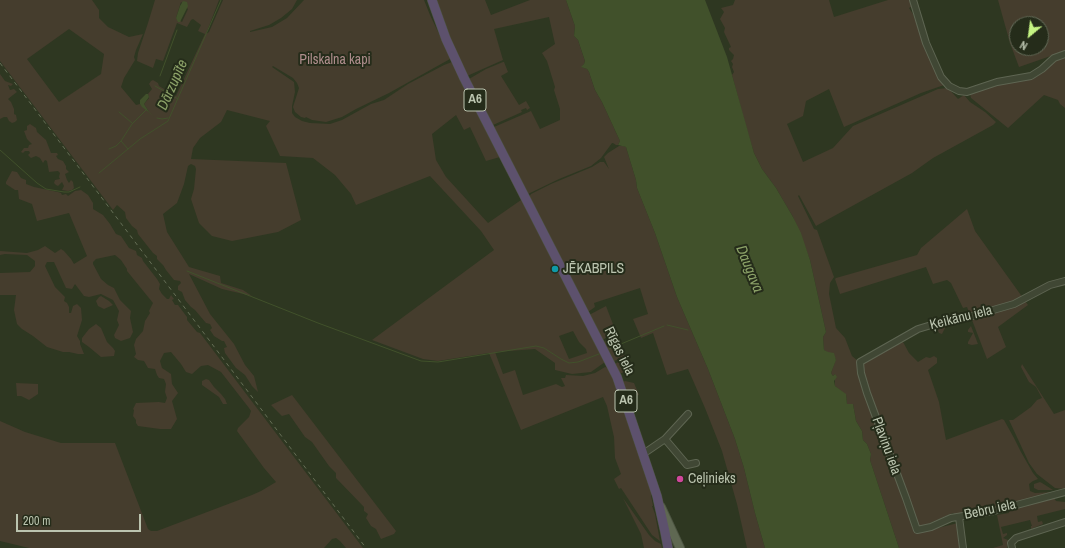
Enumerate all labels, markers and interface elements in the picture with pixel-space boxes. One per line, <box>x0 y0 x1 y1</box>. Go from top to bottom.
north arrow <box>1009 16 1049 56</box>
text: N <box>1017 38 1030 53</box>
park label: Pilskalna kapi <box>299 52 371 68</box>
water label: Dārzupīte <box>154 57 192 113</box>
road number: A6 <box>464 89 486 111</box>
water label: Daugava <box>731 243 767 295</box>
place label: JĒKABPILS <box>563 261 624 277</box>
marker: JĒKABPILS <box>550 264 560 274</box>
street label: Ķeikānu iela <box>928 302 994 334</box>
street label: Rīgas iela <box>600 324 638 378</box>
road number: A6 <box>615 390 637 412</box>
street label: Pļaviņu iela <box>868 415 904 477</box>
place label: Ceļinieks <box>688 471 736 487</box>
marker: Ceļinieks <box>675 474 685 484</box>
street label: Bebru iela <box>963 496 1017 524</box>
scale bar <box>18 506 143 532</box>
text: 200 m <box>23 513 50 529</box>

